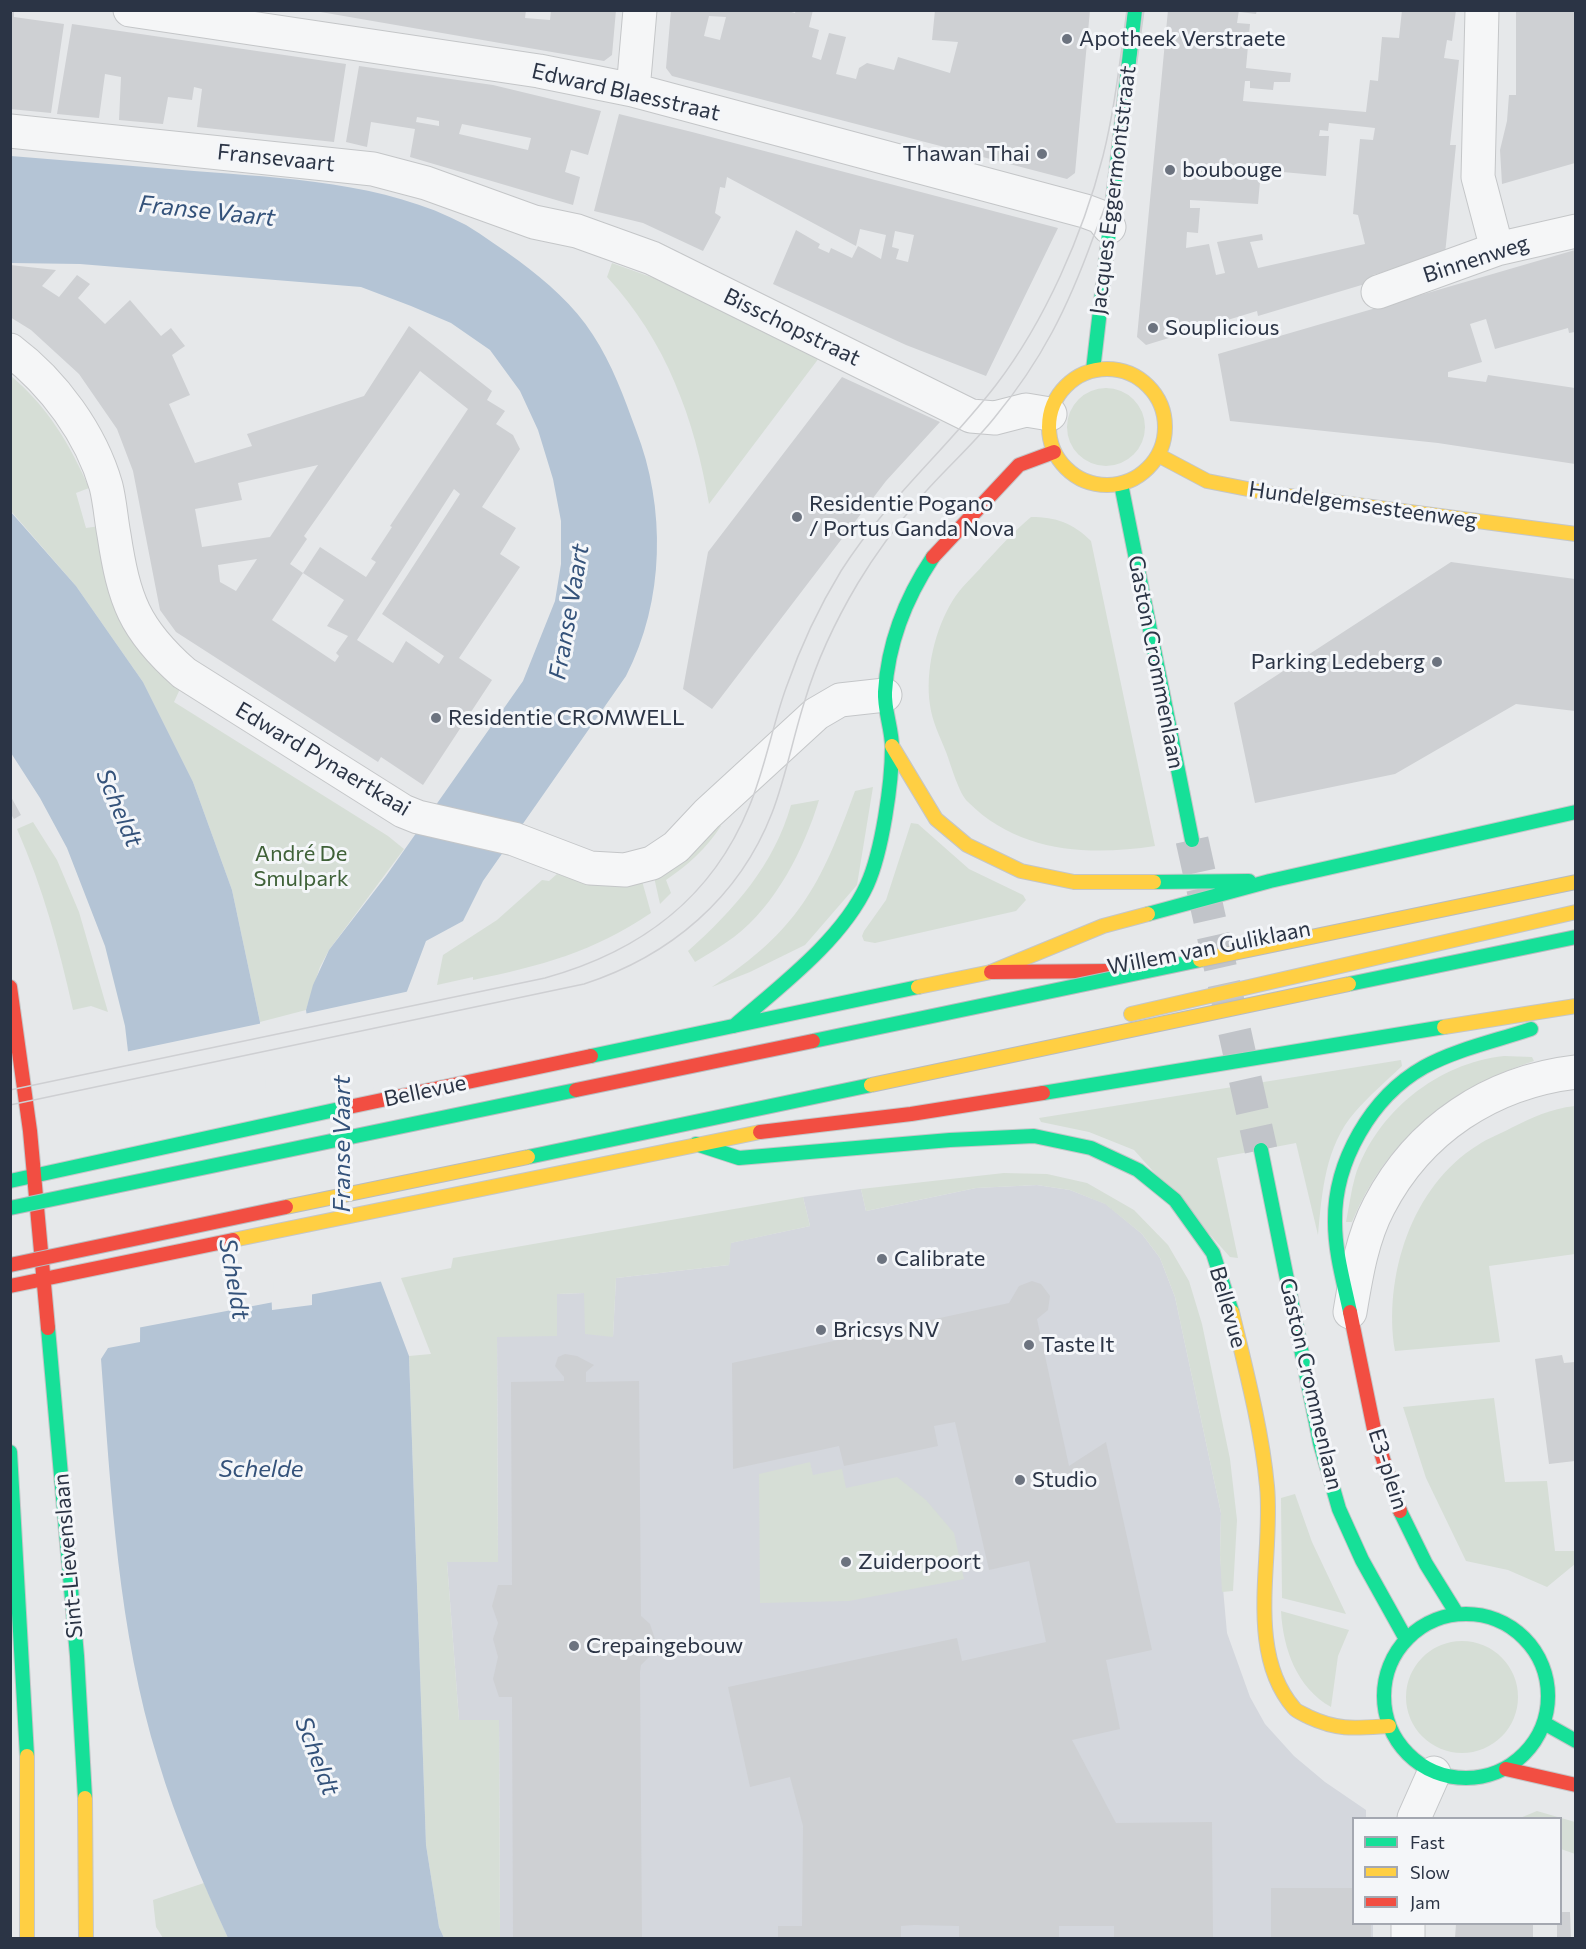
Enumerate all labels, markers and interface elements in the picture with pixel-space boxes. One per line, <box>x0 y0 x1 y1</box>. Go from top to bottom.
place label: Apotheek Verstraete <box>1079 26 1286 52</box>
marker: Apotheek Verstraete <box>1060 32 1074 46</box>
street label: Edward Blaesstraat <box>529 57 723 127</box>
street label: Jacques Eggermontstraat <box>1085 64 1141 316</box>
street label: Fransevaart <box>216 139 336 177</box>
place label: Thawan Thai <box>902 141 1030 167</box>
marker: Thawan Thai <box>1035 147 1049 161</box>
place label: boubouge <box>1182 157 1282 183</box>
marker: boubouge <box>1163 163 1177 177</box>
water label: Franse Vaart <box>137 190 277 232</box>
street label: Binnenweg <box>1420 229 1532 289</box>
street label: Bisschopstraat <box>719 283 865 371</box>
place label: Souplicious <box>1165 315 1280 341</box>
marker: Souplicious <box>1146 321 1160 335</box>
street label: Hundelgemsesteenweg <box>1247 476 1479 534</box>
place label: Residentie Pogano / Portus Ganda Nova <box>809 491 1014 542</box>
marker: Residentie Pogano / Portus Ganda Nova <box>790 510 804 524</box>
water label: Franse Vaart <box>543 542 595 682</box>
street label: Gaston Crommenlaan <box>1122 553 1190 771</box>
place label: Parking Ledeberg <box>1251 649 1425 675</box>
marker: Parking Ledeberg <box>1430 655 1444 669</box>
street label: Edward Pynaertkaai <box>231 696 415 822</box>
place label: Residentie CROMWELL <box>448 705 685 731</box>
marker: Residentie CROMWELL <box>429 711 443 725</box>
water label: Scheldt <box>90 765 148 851</box>
park label: André De Smulpark <box>253 841 349 892</box>
street label: Willem van Guliklaan <box>1105 915 1313 981</box>
street label: Bellevue <box>381 1069 469 1113</box>
water label: Franse Vaart <box>328 1076 356 1212</box>
water label: Scheldt <box>213 1236 255 1322</box>
place label: Calibrate <box>894 1246 985 1272</box>
marker: Calibrate <box>875 1252 889 1266</box>
street label: Bellevue <box>1204 1263 1252 1351</box>
street label: Gaston Crommenlaan <box>1274 1275 1348 1493</box>
place label: Bricsys NV <box>833 1317 939 1343</box>
marker: Bricsys NV <box>814 1323 828 1337</box>
place label: Taste It <box>1041 1332 1115 1358</box>
marker: Taste It <box>1022 1338 1036 1352</box>
street label: E3-plein <box>1363 1425 1413 1513</box>
water label: Schelde <box>219 1455 303 1483</box>
place label: Studio <box>1032 1467 1097 1493</box>
street label: Sint-Lievenslaan <box>48 1472 88 1640</box>
marker: Studio <box>1013 1473 1027 1487</box>
place label: Zuiderpoort <box>858 1549 981 1575</box>
marker: Zuiderpoort <box>839 1555 853 1569</box>
place label: Crepaingebouw <box>586 1633 743 1659</box>
marker: Crepaingebouw <box>567 1639 581 1653</box>
water label: Scheldt <box>289 1712 345 1800</box>
legend <box>1352 1817 1562 1925</box>
text: Fast <box>1410 1831 1445 1853</box>
text: Slow <box>1410 1861 1450 1883</box>
text: Jam <box>1410 1891 1440 1913</box>

